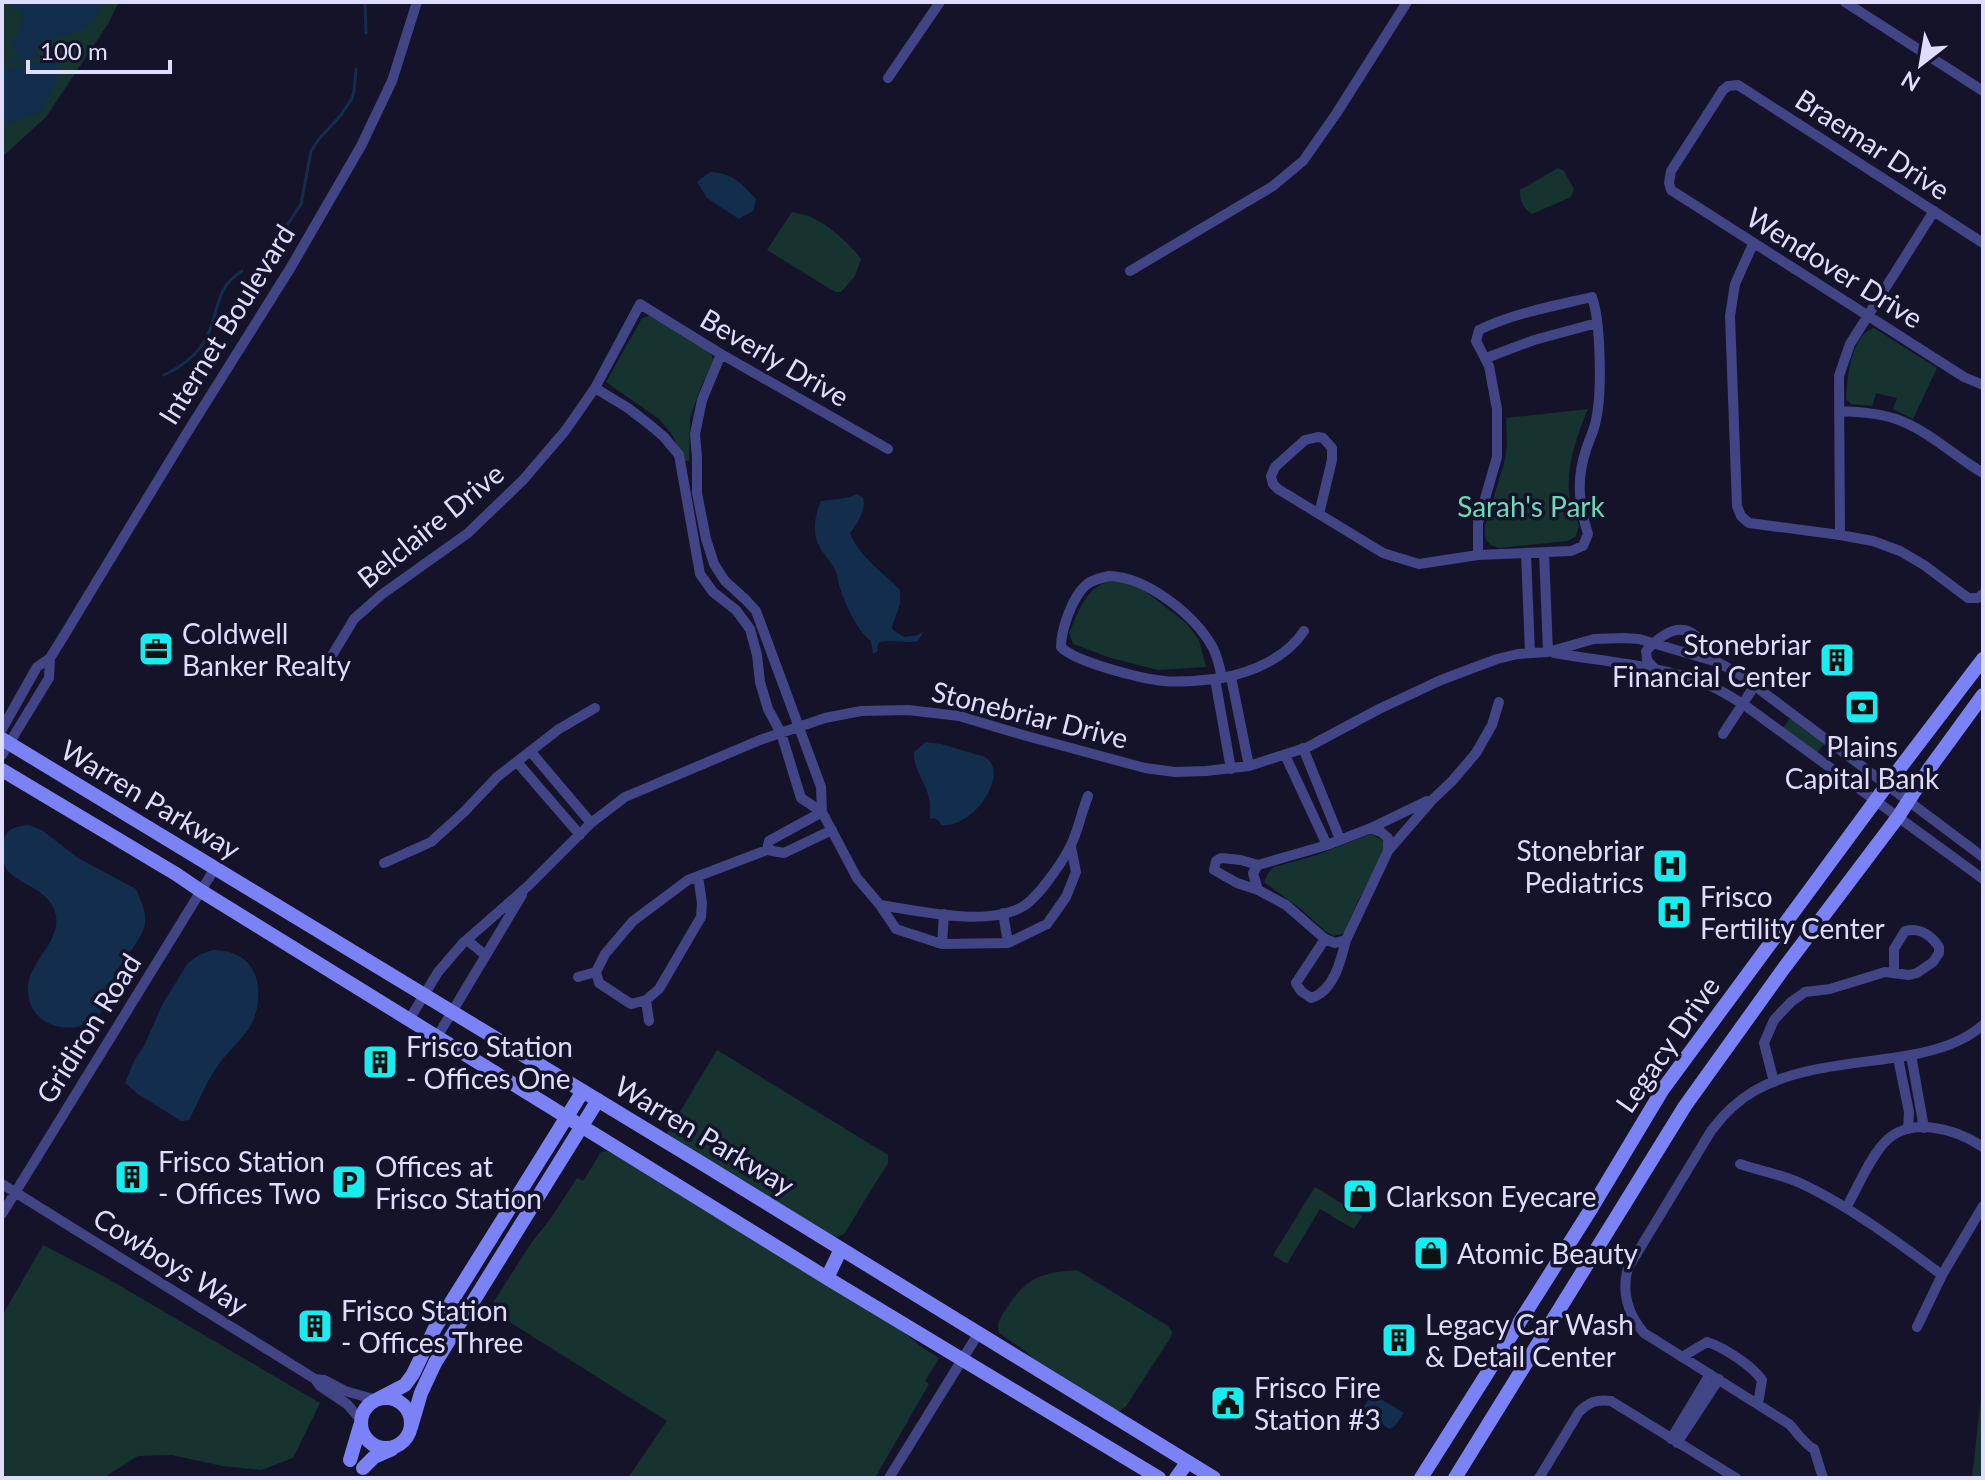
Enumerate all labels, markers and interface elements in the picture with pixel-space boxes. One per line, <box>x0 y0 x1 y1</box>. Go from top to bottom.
scale bar <box>28 24 170 74</box>
north arrow <box>1881 24 1961 104</box>
text: 100 m <box>40 36 108 65</box>
text: N <box>1896 66 1925 98</box>
street label: Braemar Drive <box>1790 82 1956 206</box>
street label: Wendover Drive <box>1741 199 1929 335</box>
street label: Internet Boulevard <box>151 218 301 430</box>
street label: Beverly Drive <box>695 301 855 413</box>
street label: Belclaire Drive <box>350 456 510 594</box>
park label: Sarah's Park <box>1457 489 1606 523</box>
place label: Coldwell Banker Realty <box>182 616 351 682</box>
place label: Stonebriar Financial Center <box>1612 627 1811 693</box>
office icon: Coldwell Banker Realty <box>137 630 175 668</box>
building icon: Stonebriar Financial Center <box>1818 641 1856 679</box>
street label: Stonebriar Drive <box>928 673 1132 755</box>
bank icon: Plains Capital Bank <box>1843 688 1881 726</box>
place label: Plains Capital Bank <box>1785 729 1940 795</box>
street label: Warren Parkway <box>55 732 247 866</box>
place label: Stonebriar Pediatrics <box>1516 833 1644 899</box>
hospital icon: Stonebriar Pediatrics <box>1651 847 1689 885</box>
place label: Frisco Fertility Center <box>1700 879 1885 945</box>
hospital icon: Frisco Fertility Center <box>1655 893 1693 931</box>
street label: Gridiron Road <box>29 947 147 1109</box>
street label: Legacy Drive <box>1608 970 1726 1118</box>
place label: Frisco Station - Offices One <box>406 1029 573 1095</box>
building icon: Frisco Station - Offices One <box>361 1043 399 1081</box>
street label: Warren Parkway <box>609 1068 801 1202</box>
place label: Frisco Station - Offices Two <box>158 1144 325 1210</box>
place label: Offices at Frisco Station <box>375 1149 542 1215</box>
building icon: Frisco Station - Offices Two <box>113 1158 151 1196</box>
parking icon: Offices at Frisco Station <box>330 1163 368 1201</box>
shop icon: Clarkson Eyecare <box>1341 1177 1379 1215</box>
place label: Clarkson Eyecare <box>1386 1179 1597 1213</box>
street label: Cowboys Way <box>87 1200 255 1322</box>
shop icon: Atomic Beauty <box>1412 1234 1450 1272</box>
place label: Atomic Beauty <box>1457 1236 1638 1270</box>
place label: Frisco Station - Offices Three <box>341 1293 523 1359</box>
building icon: Frisco Station - Offices Three <box>296 1307 334 1345</box>
place label: Legacy Car Wash & Detail Center <box>1425 1307 1634 1373</box>
building icon: Legacy Car Wash & Detail Center <box>1380 1321 1418 1359</box>
place label: Frisco Fire Station #3 <box>1254 1370 1381 1436</box>
public building icon: Frisco Fire Station #3 <box>1209 1384 1247 1422</box>

